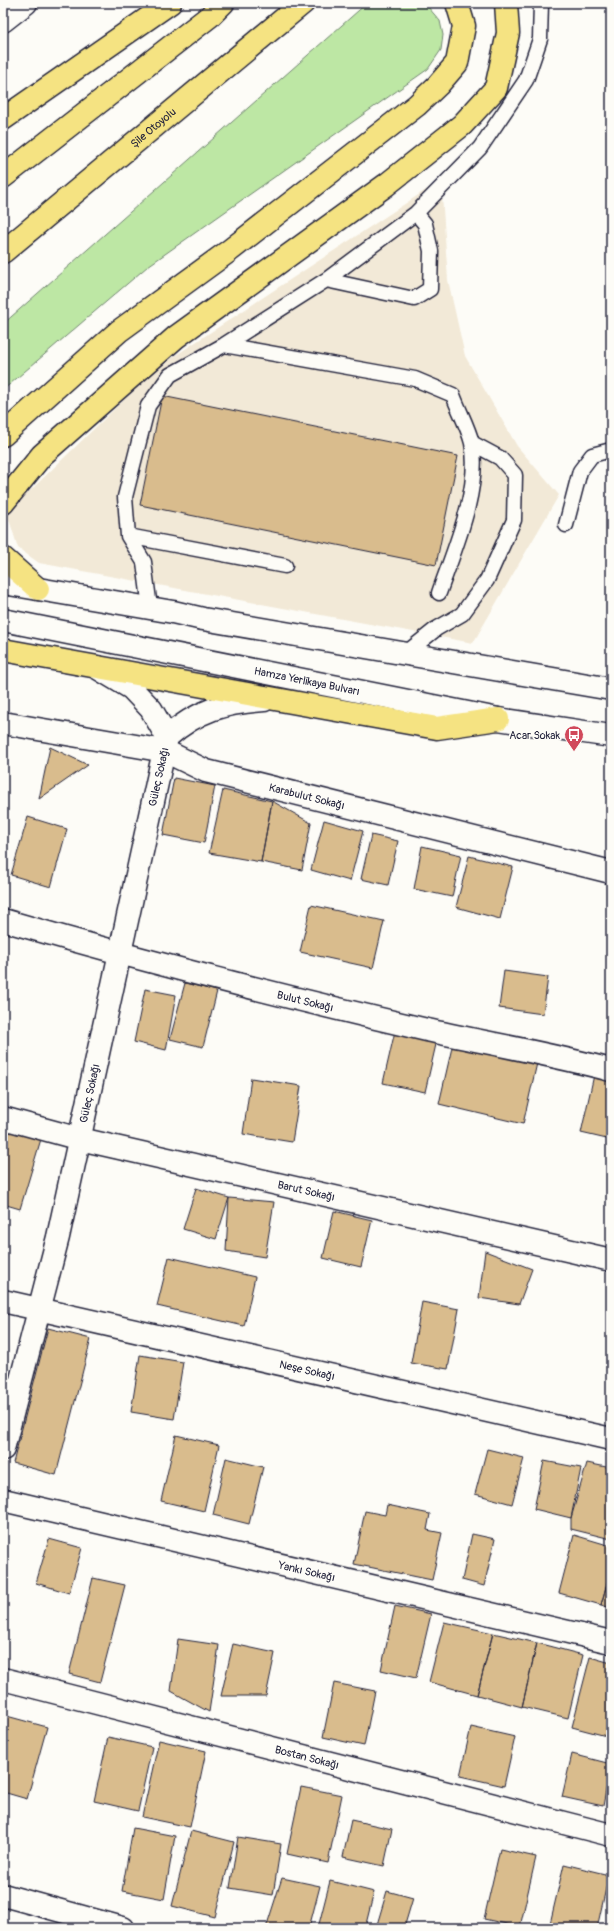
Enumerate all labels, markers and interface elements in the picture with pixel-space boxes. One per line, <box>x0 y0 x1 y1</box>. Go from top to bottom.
street label: Şile Otoyolu <box>128 105 179 150</box>
street label: Hamza Yerlikaya Bulvarı <box>253 664 361 698</box>
bus stop icon: Acar Sokak <box>563 724 585 752</box>
place label: Acar Sokak <box>509 729 560 742</box>
street label: Güleç Sokağı <box>146 746 172 808</box>
street label: Karabulut Sokağı <box>268 781 346 812</box>
street label: Bulut Sokağı <box>276 988 335 1015</box>
street label: Güleç Sokağı <box>77 1063 103 1124</box>
street label: Barut Sokağı <box>276 1178 336 1204</box>
street label: Neşe Sokağı <box>278 1358 336 1383</box>
street label: Yankı Sokağı <box>276 1558 336 1584</box>
street label: Bostan Sokağı <box>274 1743 341 1772</box>

